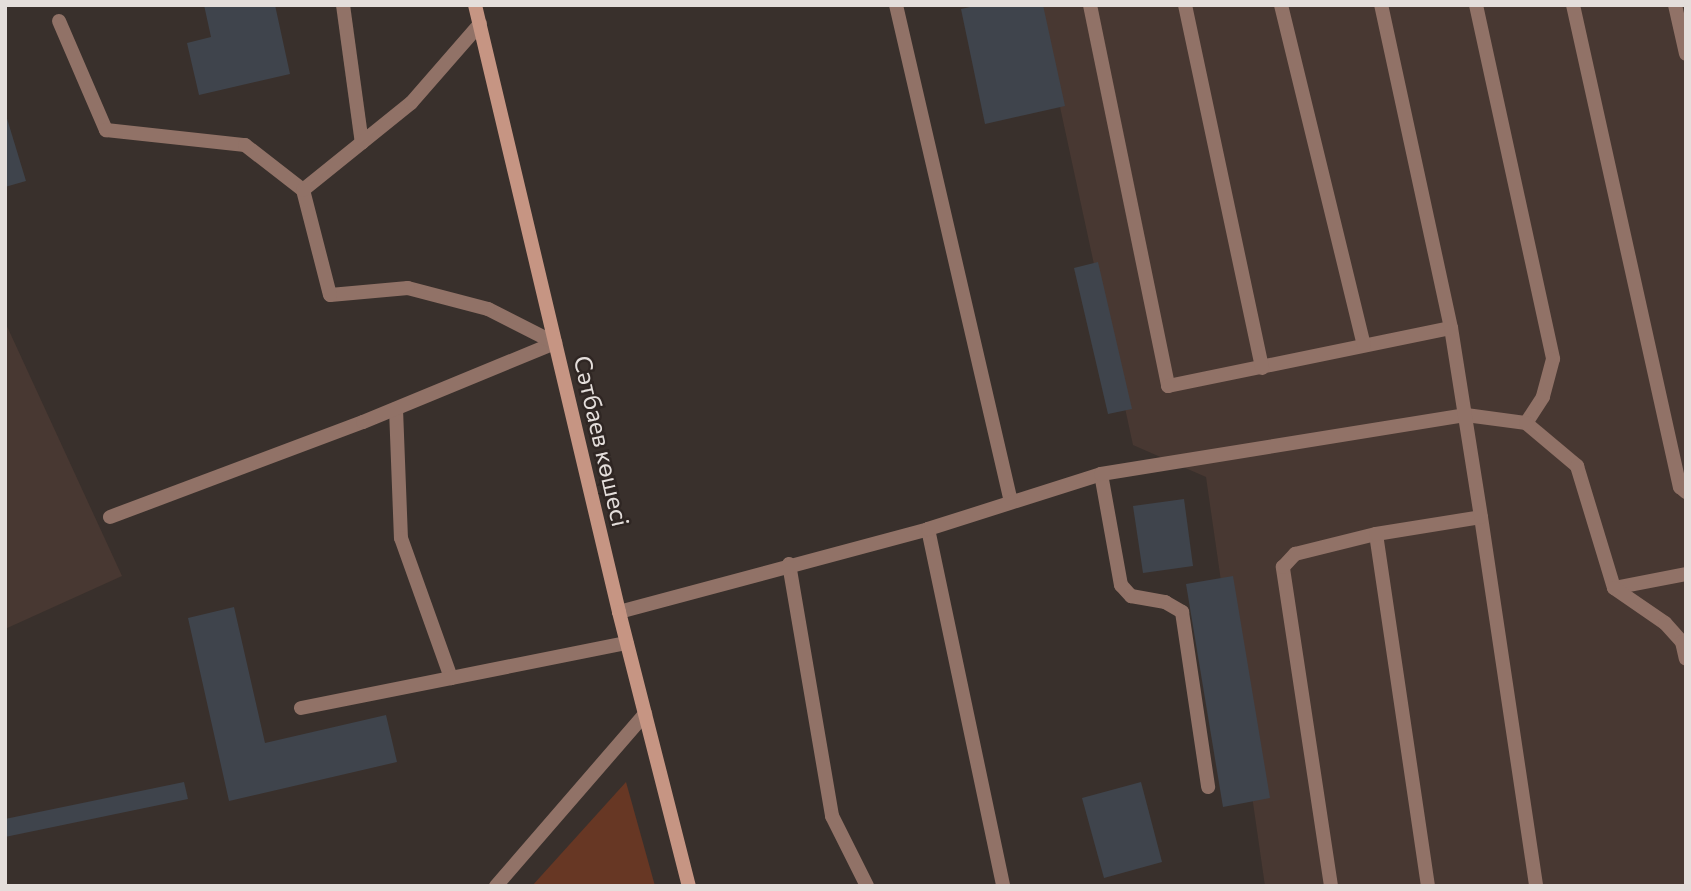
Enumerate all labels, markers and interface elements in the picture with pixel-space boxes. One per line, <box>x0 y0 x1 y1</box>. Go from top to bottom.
street label: Сәтбаев көшесі <box>568 353 636 529</box>

